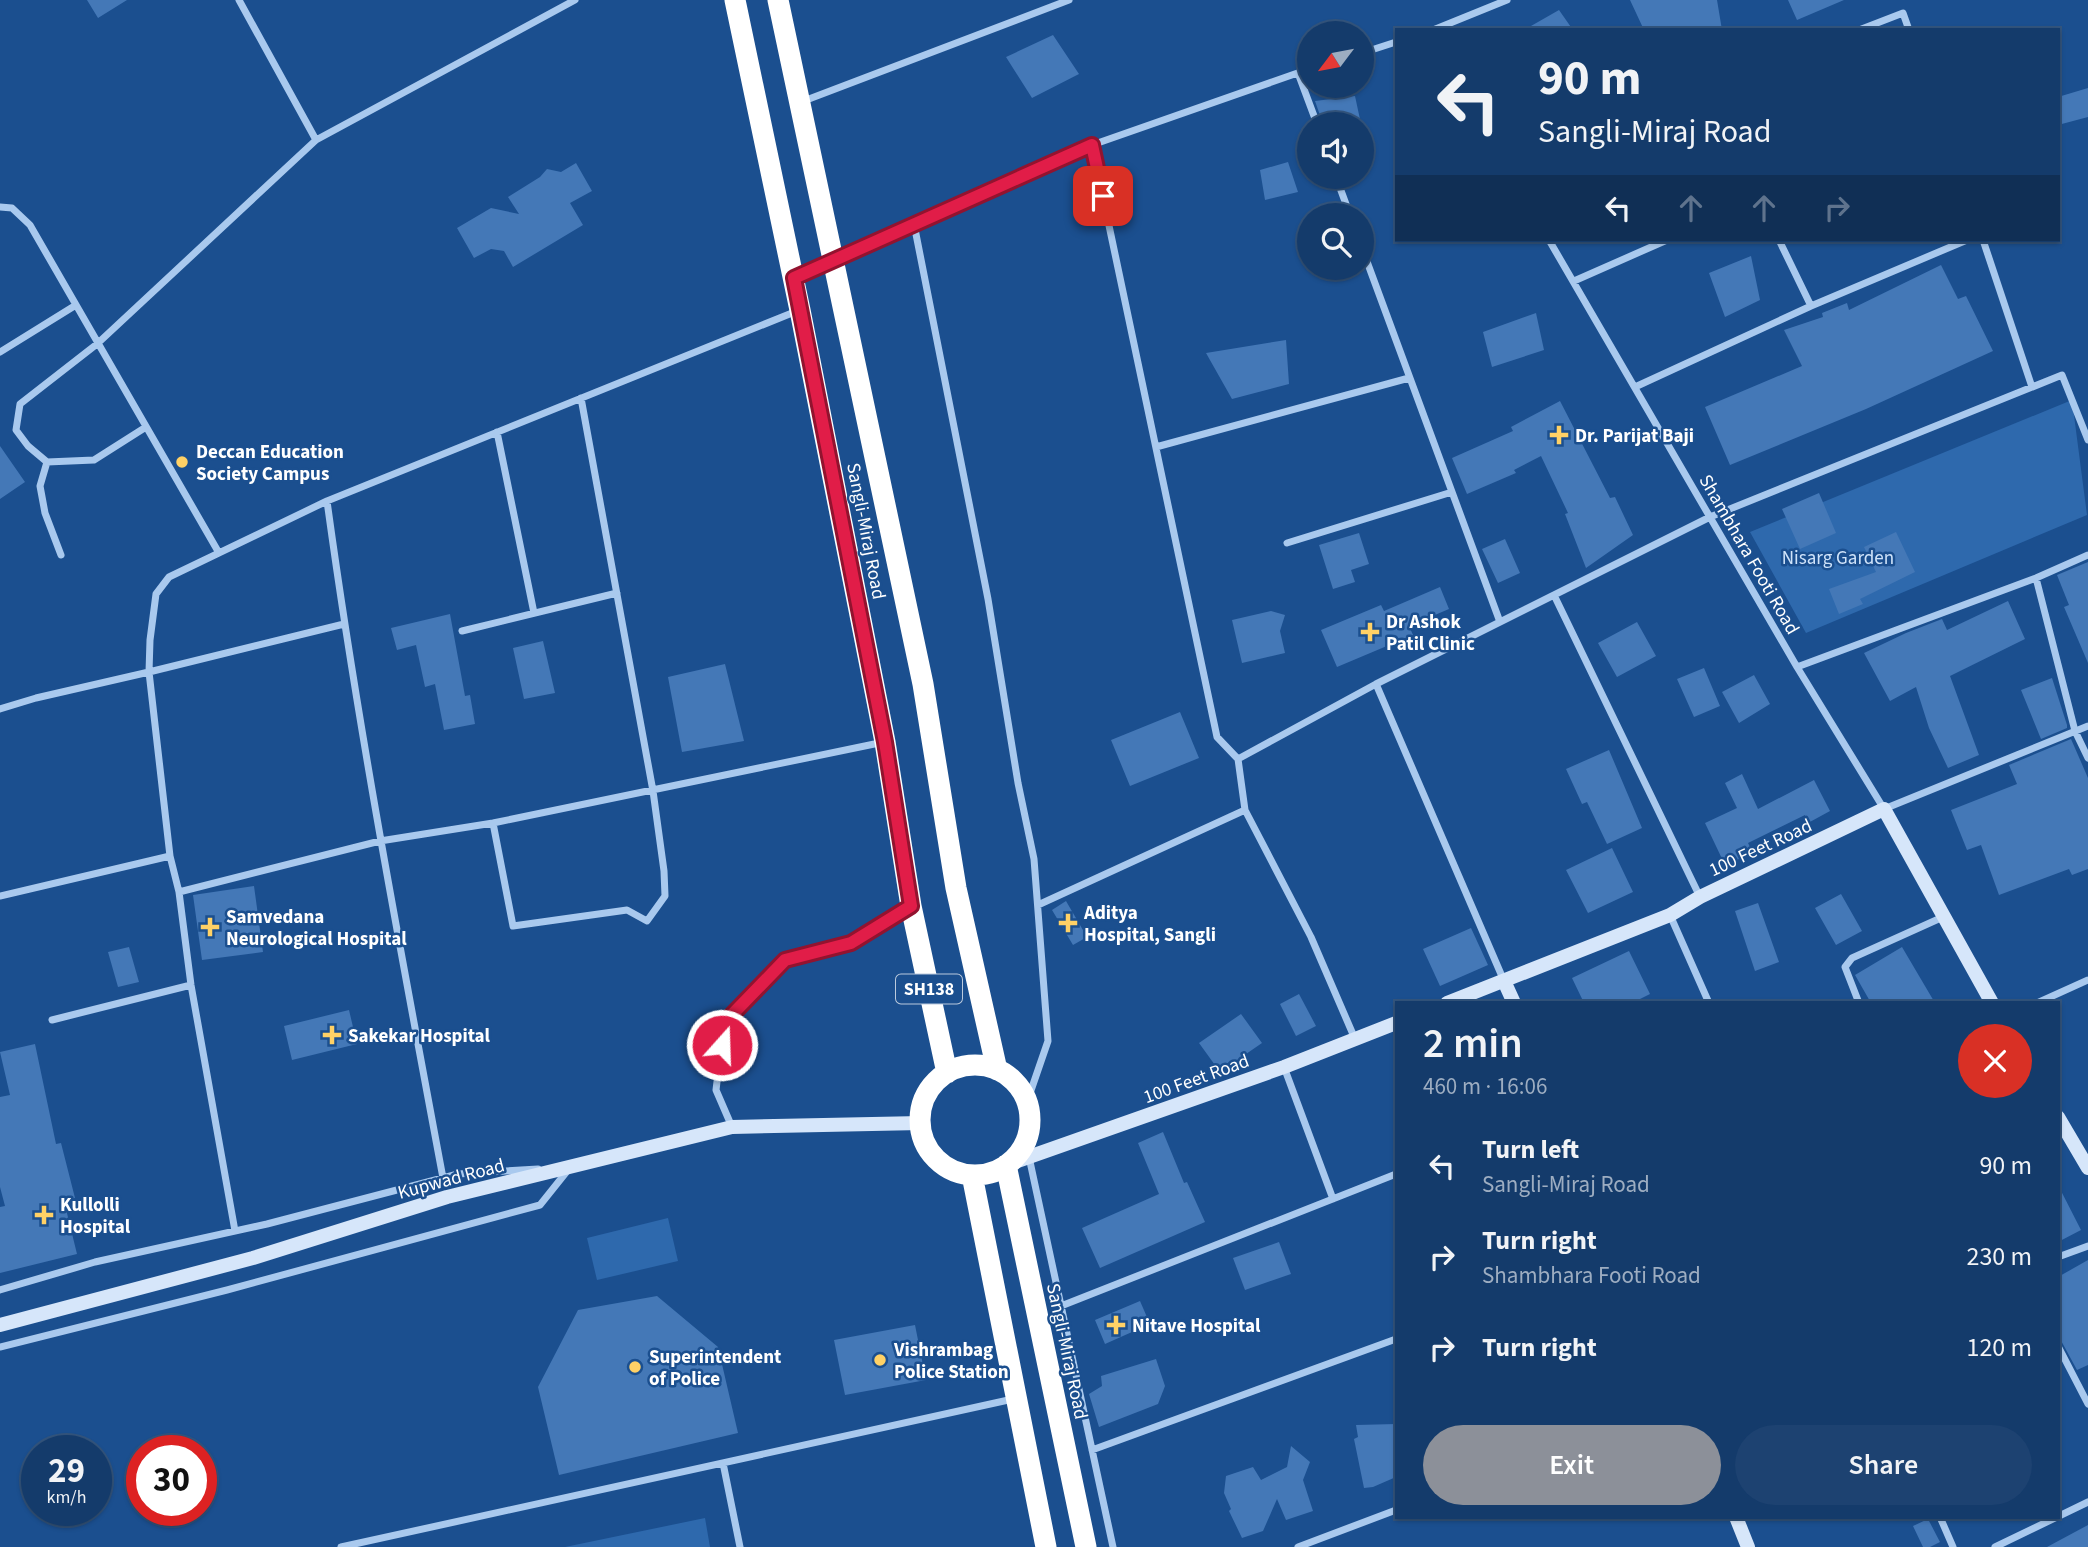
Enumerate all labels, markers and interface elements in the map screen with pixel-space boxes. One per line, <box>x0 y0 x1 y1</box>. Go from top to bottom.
north arrow <box>1297 21 1374 98</box>
map controls <box>1297 21 1374 280</box>
text: 90 m <box>1538 44 1642 114</box>
icon: left <box>1423 56 1514 147</box>
text: Sangli-Miraj Road <box>1538 109 1771 155</box>
button: sound <box>1297 112 1374 189</box>
pin <box>1073 166 1133 226</box>
icon: arrive <box>1084 177 1122 215</box>
icon: left <box>1599 189 1637 227</box>
icon: ahead <box>1672 189 1710 227</box>
icon: ahead <box>1745 189 1783 227</box>
icon: right <box>1818 189 1856 227</box>
button: search <box>1297 203 1374 280</box>
place label: Dr. Parijat Baji <box>1575 423 1694 450</box>
marker: Dr. Parijat Baji <box>1549 425 1569 445</box>
place label: Deccan Education Society Campus <box>196 439 344 488</box>
marker: Deccan Education Society Campus <box>174 454 190 470</box>
street label: Sangli-Miraj Road <box>839 461 892 602</box>
street label: Shambhara Footi Road <box>1692 470 1806 640</box>
park label: Nisarg Garden <box>1782 545 1894 572</box>
place label: Dr Ashok Patil Clinic <box>1386 609 1475 658</box>
marker: Dr Ashok Patil Clinic <box>1360 622 1380 642</box>
street label: 100 Feet Road <box>1705 813 1817 884</box>
place label: Aditya Hospital, Sangli <box>1083 900 1216 949</box>
place label: Samvedana Neurological Hospital <box>226 904 407 953</box>
marker: Aditya Hospital, Sangli <box>1058 913 1078 933</box>
marker: Samvedana Neurological Hospital <box>200 917 220 937</box>
road number: SH138 <box>896 974 962 1004</box>
position arrow <box>685 1008 759 1082</box>
text: 2 min <box>1423 1014 1523 1074</box>
place label: Sakekar Hospital <box>348 1023 491 1050</box>
button: close <box>1958 1024 2032 1098</box>
marker: Sakekar Hospital <box>322 1025 342 1045</box>
street label: 100 Feet Road <box>1140 1048 1253 1111</box>
text: 460 m · 16:06 <box>1423 1070 1547 1103</box>
text: Turn left <box>1482 1131 1579 1168</box>
icon: left <box>1423 1147 1461 1185</box>
text: 90 m <box>1979 1147 2032 1184</box>
street label: Kupwad Road <box>395 1152 508 1207</box>
text: Sangli-Miraj Road <box>1482 1168 1650 1201</box>
place label: Kullolli Hospital <box>60 1192 131 1241</box>
marker: Kullolli Hospital <box>34 1205 54 1225</box>
text: Turn right <box>1482 1222 1597 1259</box>
icon: right <box>1423 1238 1461 1276</box>
text: 230 m <box>1966 1238 2032 1275</box>
text: Shambhara Footi Road <box>1482 1259 1701 1292</box>
street label: Sangli-Miraj Road <box>1039 1281 1094 1422</box>
place label: Nitave Hospital <box>1132 1313 1261 1340</box>
marker: Nitave Hospital <box>1106 1315 1126 1335</box>
icon: right <box>1423 1329 1461 1367</box>
text: Turn right <box>1482 1329 1597 1366</box>
text: 120 m <box>1966 1329 2032 1366</box>
place label: Vishrambag Police Station <box>893 1337 1009 1386</box>
place label: Superintendent of Police <box>649 1344 781 1393</box>
marker: Vishrambag Police Station <box>872 1352 888 1368</box>
marker: Superintendent of Police <box>627 1359 643 1375</box>
button: Exit <box>1423 1425 1721 1505</box>
button: Share <box>1735 1425 2032 1505</box>
speed limit sign: 30 <box>126 1435 217 1526</box>
text: 29 <box>48 1446 85 1496</box>
text: km/h <box>47 1485 86 1510</box>

